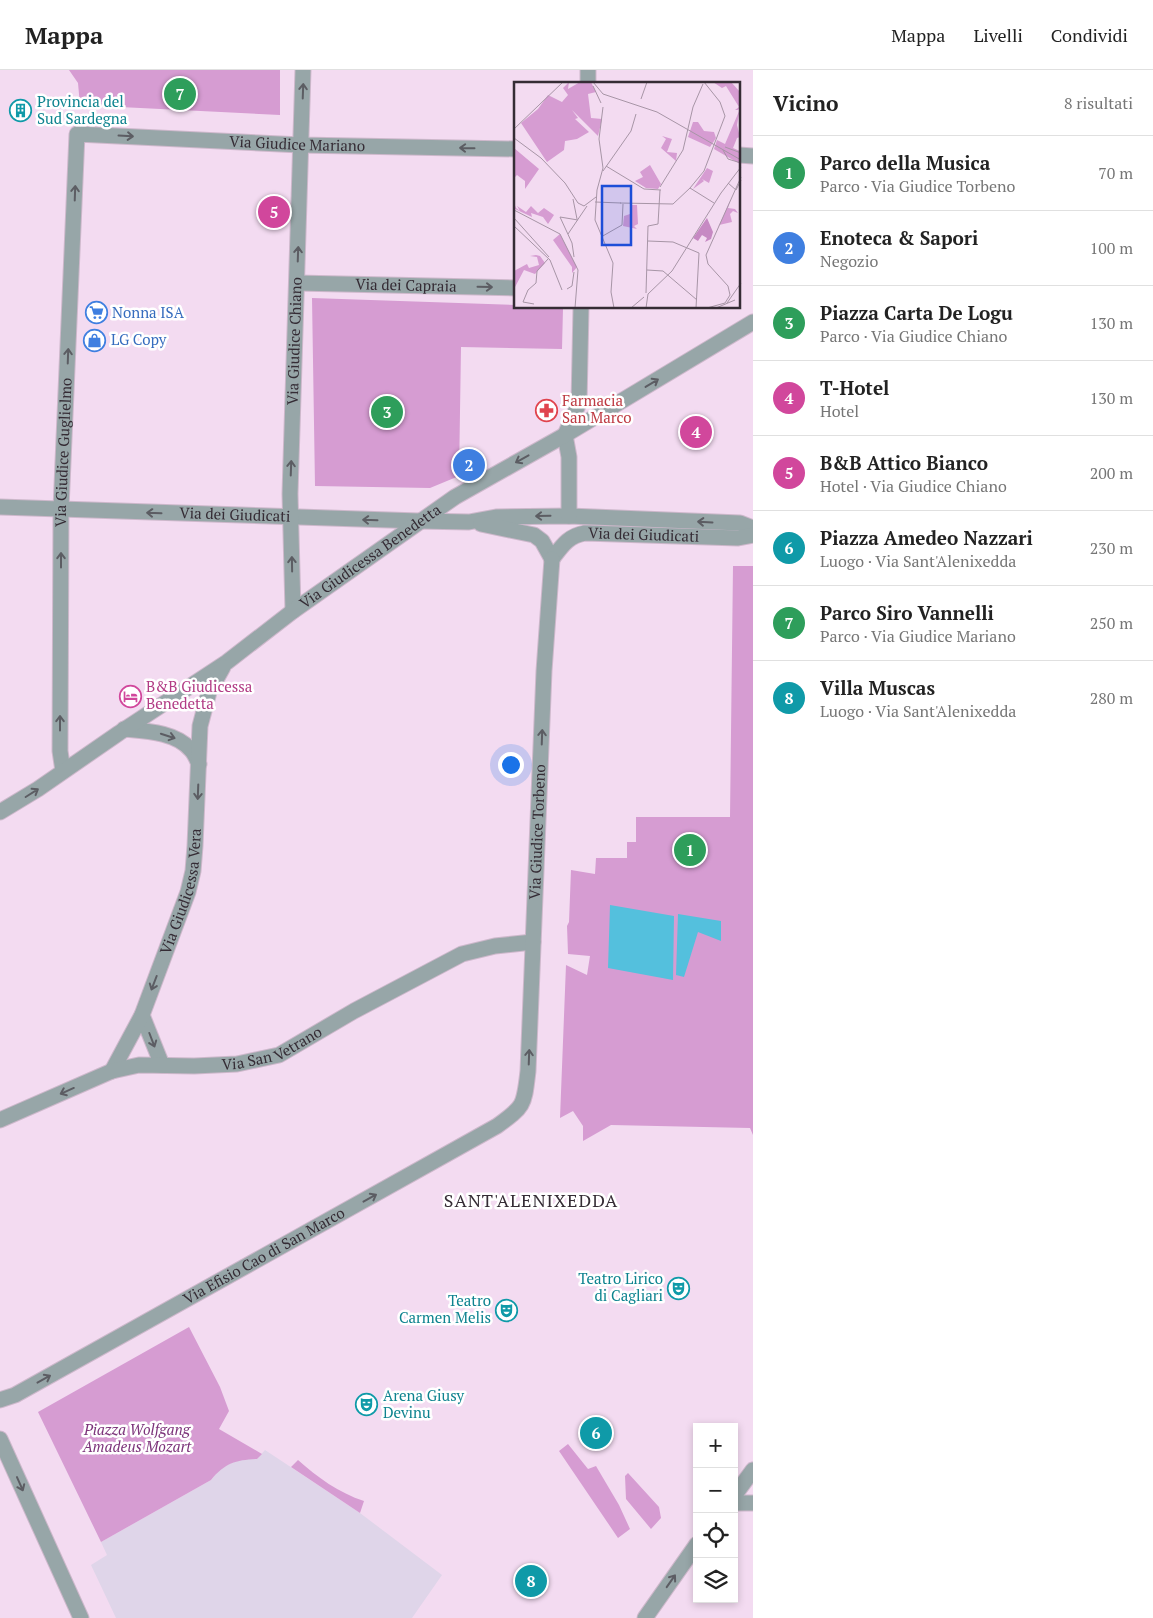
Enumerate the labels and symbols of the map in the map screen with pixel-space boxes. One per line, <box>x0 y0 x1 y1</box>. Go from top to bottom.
pin: 7 <box>164 75 196 113</box>
inset map <box>514 82 740 309</box>
one-way arrow <box>298 83 307 99</box>
place label: Provincia del Sud Sardegna <box>37 91 128 128</box>
building icon: Provincia del Sud Sardegna <box>9 99 33 123</box>
street label: Via Giudice Mariano <box>229 130 365 155</box>
one-way arrow <box>118 132 134 141</box>
one-way arrow <box>459 143 476 153</box>
one-way arrow <box>70 186 79 202</box>
pin: 5 <box>258 193 290 231</box>
one-way arrow <box>293 246 302 262</box>
street label: Via dei Capraia <box>355 273 457 296</box>
street label: Via Giudice Chiano <box>282 277 306 405</box>
one-way arrow <box>477 283 493 292</box>
supermarket icon: Nonna ISA <box>84 301 108 325</box>
place label: Nonna ISA <box>112 302 185 322</box>
shop icon: LG Copy <box>83 328 107 352</box>
place label: LG Copy <box>111 329 167 349</box>
one-way arrow <box>63 348 72 364</box>
street label: Via Giudice Guglielmo <box>50 377 76 527</box>
one-way arrow <box>644 377 658 387</box>
place label: Farmacia San Marco <box>562 390 632 427</box>
pin: 3 <box>371 393 403 431</box>
pharmacy icon: Farmacia San Marco <box>534 398 558 422</box>
pin: 4 <box>680 413 712 451</box>
pin: 2 <box>453 446 485 484</box>
one-way arrow <box>515 454 530 464</box>
one-way arrow <box>287 461 296 477</box>
street label: Via Giudicessa Benedetta <box>295 499 445 613</box>
street label: Via dei Giudicati <box>179 502 291 526</box>
one-way arrow <box>147 508 163 517</box>
one-way arrow <box>535 512 551 521</box>
one-way arrow <box>362 515 378 525</box>
one-way arrow <box>697 517 713 526</box>
street label: Via dei Giudicati <box>588 522 700 546</box>
one-way arrow <box>56 552 66 568</box>
one-way arrow <box>287 556 297 572</box>
place label: B&B Giudicessa Benedetta <box>146 676 253 713</box>
hotel icon: B&B Giudicessa Benedetta <box>118 684 142 708</box>
one-way arrow <box>55 715 65 731</box>
one-way arrow <box>537 729 546 745</box>
one-way arrow <box>159 732 175 742</box>
your location <box>498 752 524 778</box>
street label: Via Giudice Torbeno <box>524 764 549 900</box>
one-way arrow <box>193 784 202 800</box>
one-way arrow <box>25 787 39 797</box>
street label: Via Giudicessa Vera <box>155 828 205 957</box>
pin: 1 <box>674 831 706 869</box>
one-way arrow <box>149 975 158 990</box>
street label: Via San Vetrano <box>221 1021 325 1074</box>
one-way arrow <box>148 1032 157 1047</box>
one-way arrow <box>524 1049 534 1065</box>
one-way arrow <box>60 1087 75 1097</box>
district label: SANT'ALENIXEDDA <box>444 1188 618 1212</box>
one-way arrow <box>362 1193 377 1203</box>
street label: Via Efisio Cao di San Marco <box>179 1202 348 1308</box>
place label: Teatro Lirico di Cagliari <box>578 1268 663 1305</box>
theatre icon: Teatro Lirico di Cagliari <box>667 1276 691 1300</box>
place label: Teatro Carmen Melis <box>399 1290 491 1327</box>
theatre icon: Teatro Carmen Melis <box>495 1298 519 1322</box>
one-way arrow <box>36 1374 51 1383</box>
place label: Arena Giusy Devinu <box>383 1385 465 1422</box>
theatre icon: Arena Giusy Devinu <box>355 1393 379 1417</box>
pin: 6 <box>580 1414 612 1452</box>
park label: Piazza Wolfgang Amadeus Mozart <box>82 1419 192 1456</box>
one-way arrow <box>16 1476 25 1491</box>
pin: 8 <box>515 1562 547 1600</box>
one-way arrow <box>666 1574 676 1588</box>

